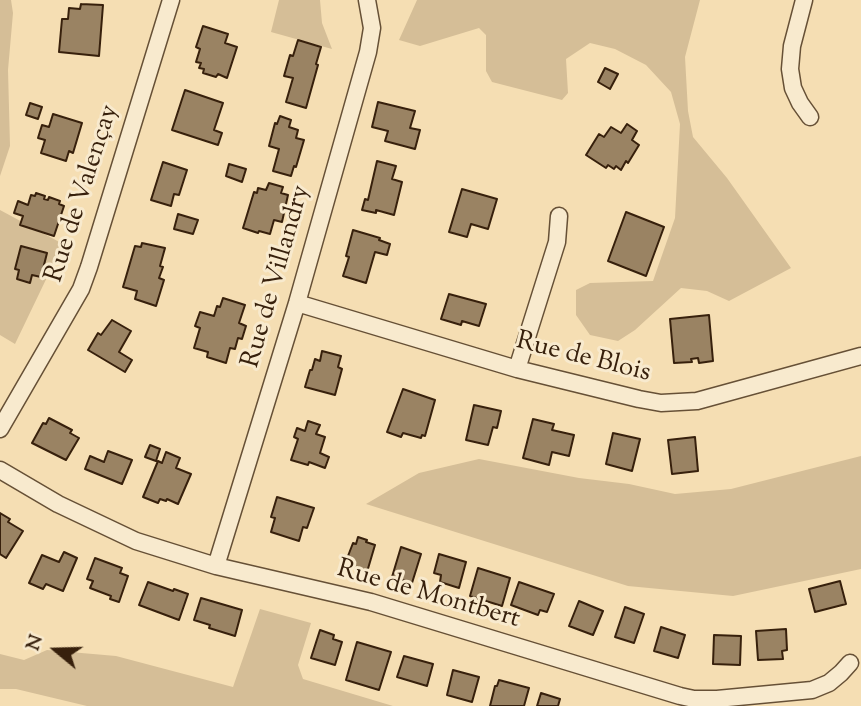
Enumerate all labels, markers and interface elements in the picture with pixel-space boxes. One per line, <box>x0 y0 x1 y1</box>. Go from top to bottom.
street label: Rue de Valençay <box>41 101 127 287</box>
street label: Rue de Villandry <box>237 182 319 372</box>
street label: Rue de Blois <box>512 327 654 391</box>
street label: Rue de Montbert <box>333 555 523 637</box>
north arrow <box>21 615 91 685</box>
text: N <box>20 631 51 655</box>

